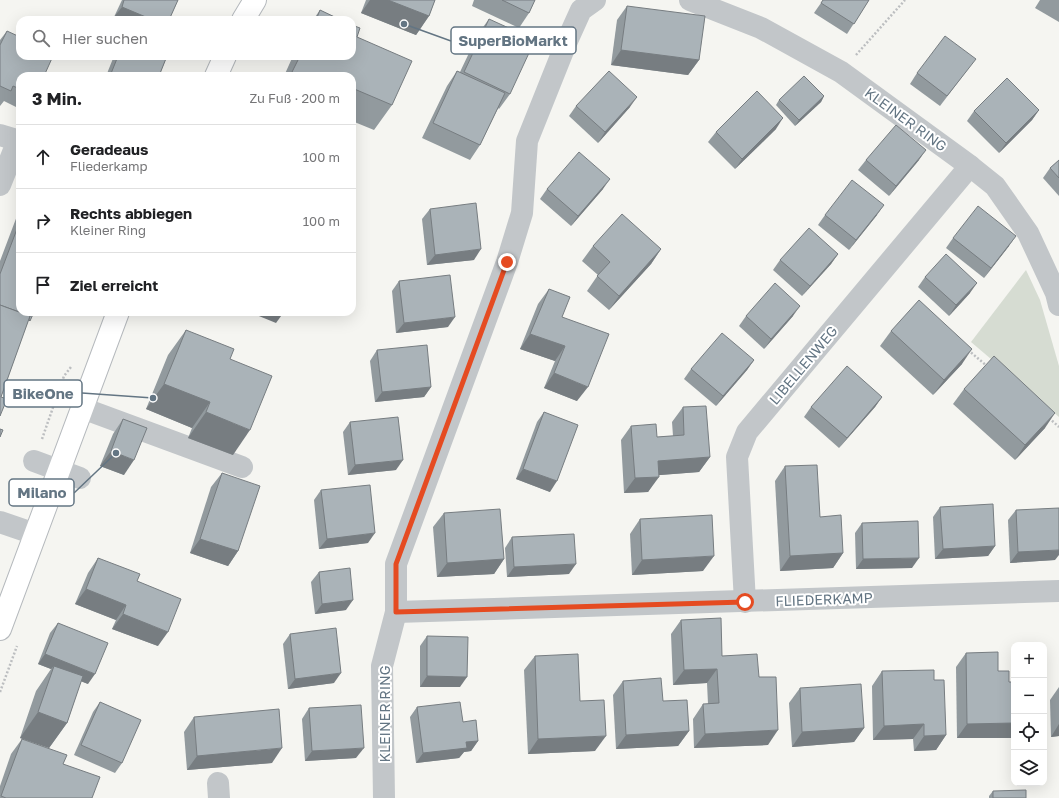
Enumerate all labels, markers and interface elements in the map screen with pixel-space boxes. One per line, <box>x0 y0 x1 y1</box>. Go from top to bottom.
search box <box>16 16 356 60</box>
icon: search <box>30 27 52 49</box>
callout: SuperBioMarkt <box>451 27 576 54</box>
text: Hier suchen <box>62 29 148 47</box>
text: SuperBioMarkt <box>458 31 568 49</box>
street label: KLEINER RING <box>862 84 950 155</box>
text: 3 Min. <box>32 88 82 109</box>
text: Zu Fuß · 200 m <box>249 90 340 106</box>
text: Geradeaus <box>70 140 148 158</box>
icon: ahead <box>32 146 54 168</box>
text: 100 m <box>303 149 340 165</box>
text: Fliederkamp <box>70 158 148 174</box>
text: Rechts abbiegen <box>70 204 192 222</box>
icon: right <box>32 210 54 232</box>
text: 100 m <box>303 213 340 229</box>
text: Kleiner Ring <box>70 222 146 238</box>
route end <box>498 253 516 271</box>
icon: arrive <box>32 274 54 296</box>
text: Ziel erreicht <box>70 276 158 294</box>
street label: LIBELLENWEG <box>765 322 841 408</box>
callout: BikeOne <box>4 380 82 407</box>
text: BikeOne <box>12 384 74 402</box>
callout: Milano <box>9 479 74 506</box>
text: Milano <box>17 483 67 501</box>
street label: FLIEDERKAMP <box>775 589 873 609</box>
route start <box>736 593 754 611</box>
map controls <box>1011 642 1047 786</box>
button: + <box>1011 642 1047 678</box>
street label: KLEINER RING <box>376 665 393 763</box>
button: − <box>1011 678 1047 714</box>
button: locate <box>1011 714 1047 750</box>
button: layers <box>1011 750 1047 786</box>

